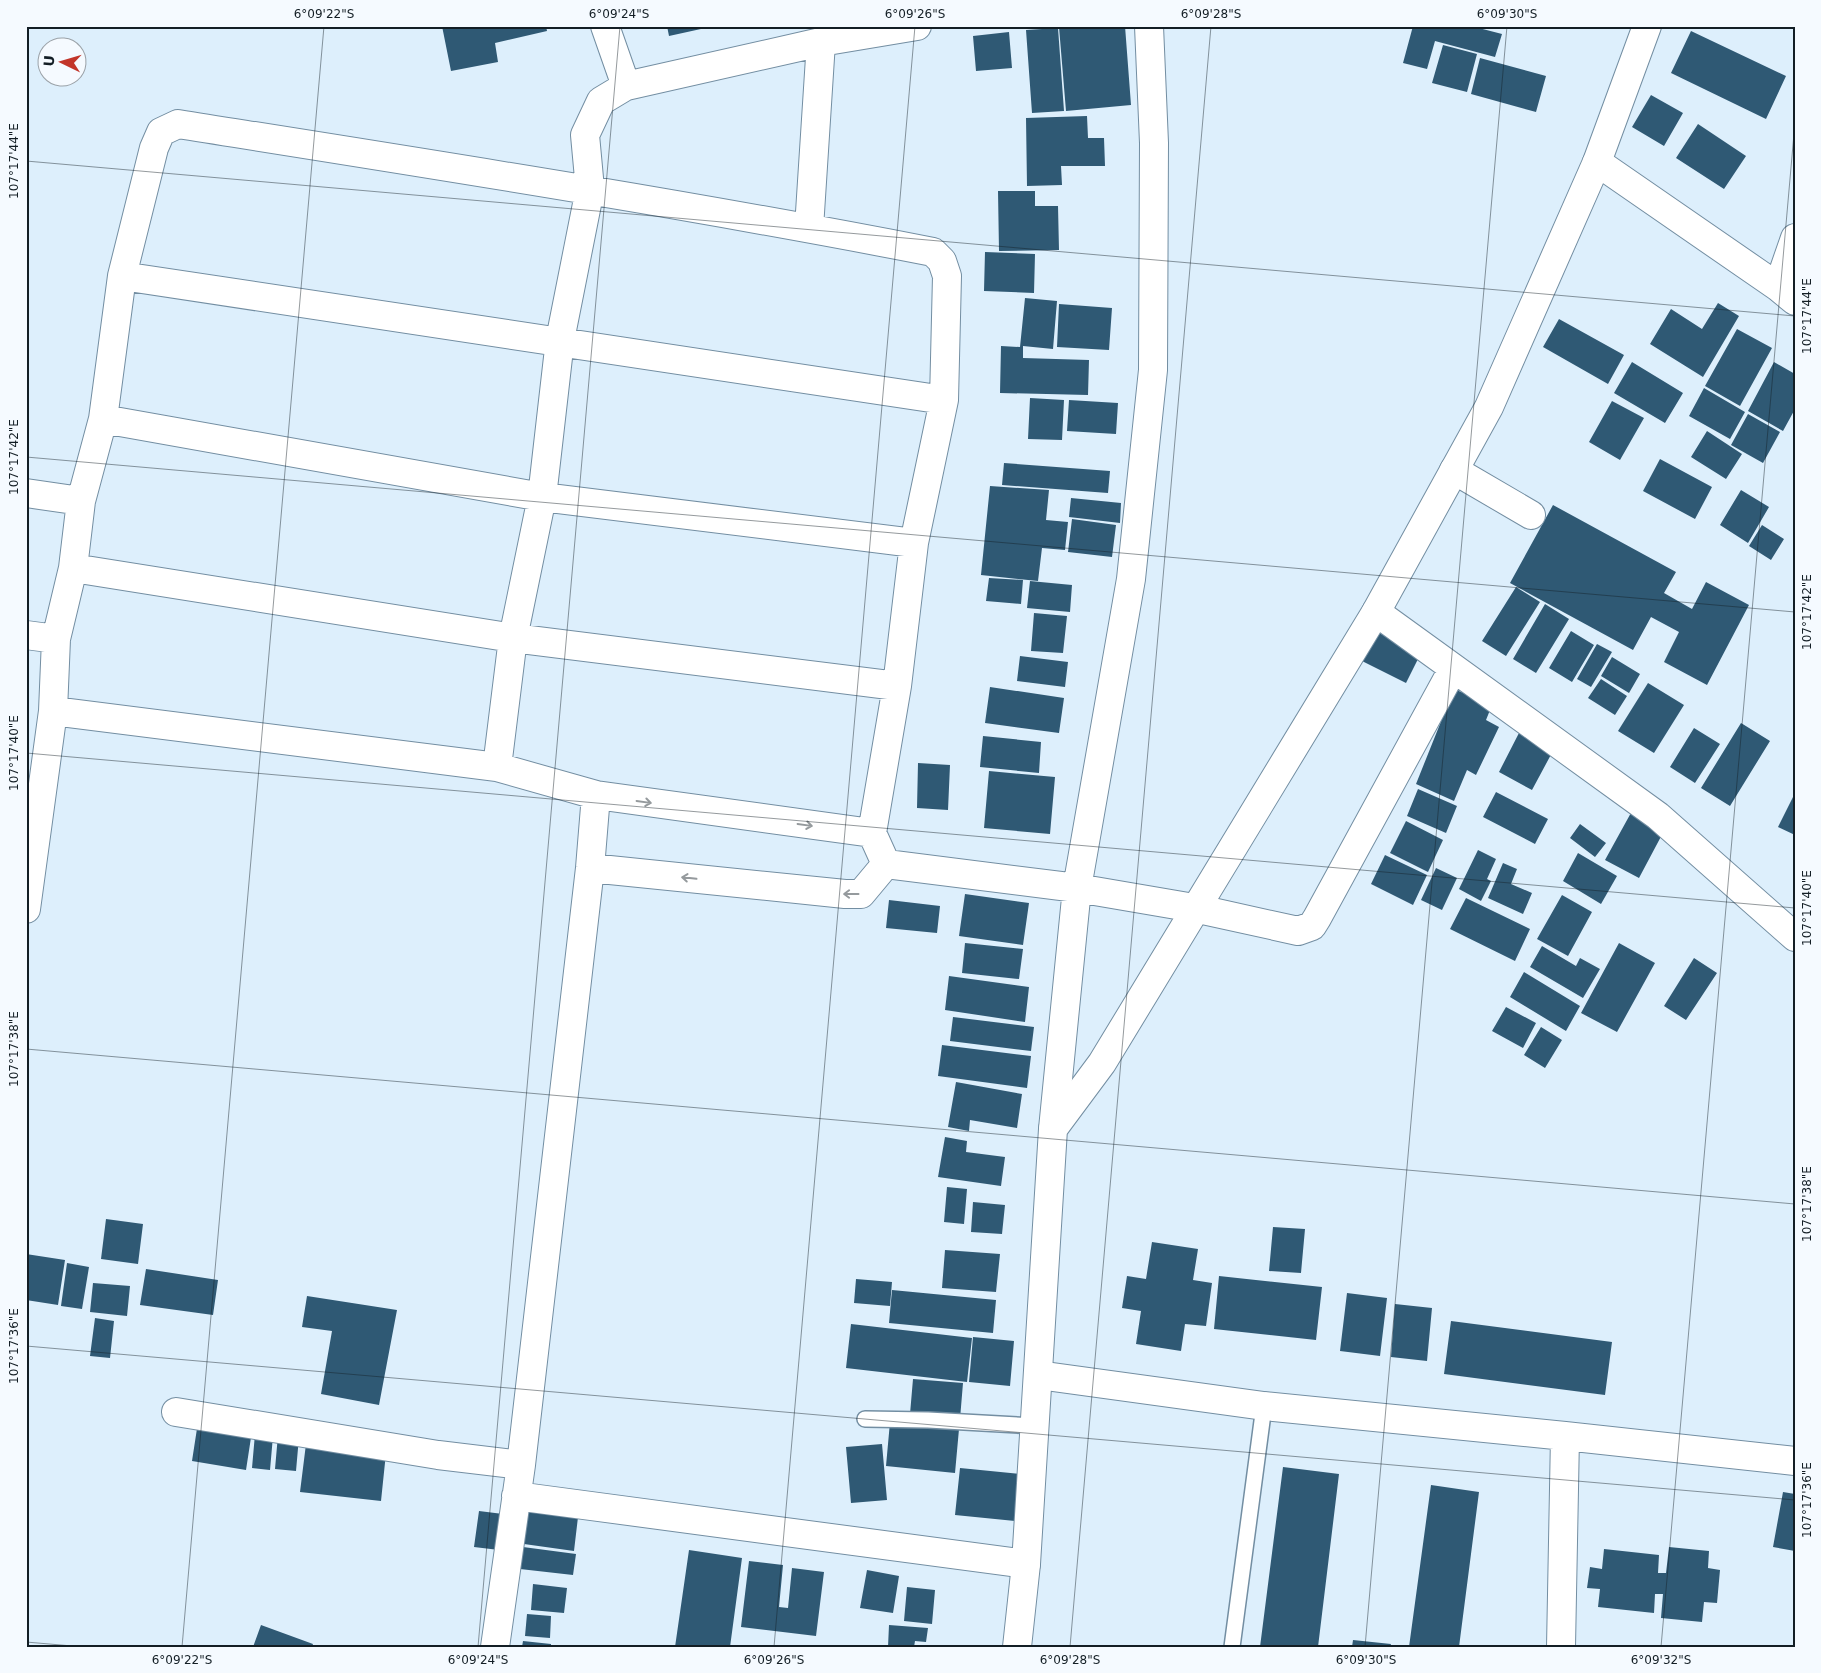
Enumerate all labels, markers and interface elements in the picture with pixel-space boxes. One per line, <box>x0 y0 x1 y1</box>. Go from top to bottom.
text: 6°09'22"S <box>294 7 354 21</box>
text: 6°09'24"S <box>589 7 649 21</box>
text: 6°09'26"S <box>885 7 945 21</box>
text: 6°09'28"S <box>1181 7 1241 21</box>
text: 6°09'30"S <box>1477 7 1537 21</box>
north arrow <box>38 38 88 88</box>
text: U <box>41 55 58 67</box>
text: 107°17'44"E <box>7 123 21 199</box>
text: 107°17'44"E <box>1800 278 1814 354</box>
text: 107°17'42"E <box>7 419 21 495</box>
text: 107°17'42"E <box>1800 574 1814 650</box>
text: 107°17'40"E <box>7 715 21 791</box>
one-way arrow <box>636 797 652 807</box>
one-way arrow <box>796 821 812 831</box>
text: 107°17'40"E <box>1800 870 1814 946</box>
one-way arrow <box>681 873 697 883</box>
one-way arrow <box>843 889 859 899</box>
text: 107°17'38"E <box>7 1011 21 1087</box>
text: 107°17'38"E <box>1800 1166 1814 1242</box>
text: 107°17'36"E <box>7 1308 21 1384</box>
text: 107°17'36"E <box>1800 1462 1814 1538</box>
text: 6°09'22"S <box>152 1653 212 1667</box>
text: 6°09'24"S <box>448 1653 508 1667</box>
text: 6°09'26"S <box>744 1653 804 1667</box>
text: 6°09'28"S <box>1040 1653 1100 1667</box>
text: 6°09'30"S <box>1336 1653 1396 1667</box>
text: 6°09'32"S <box>1631 1653 1691 1667</box>

